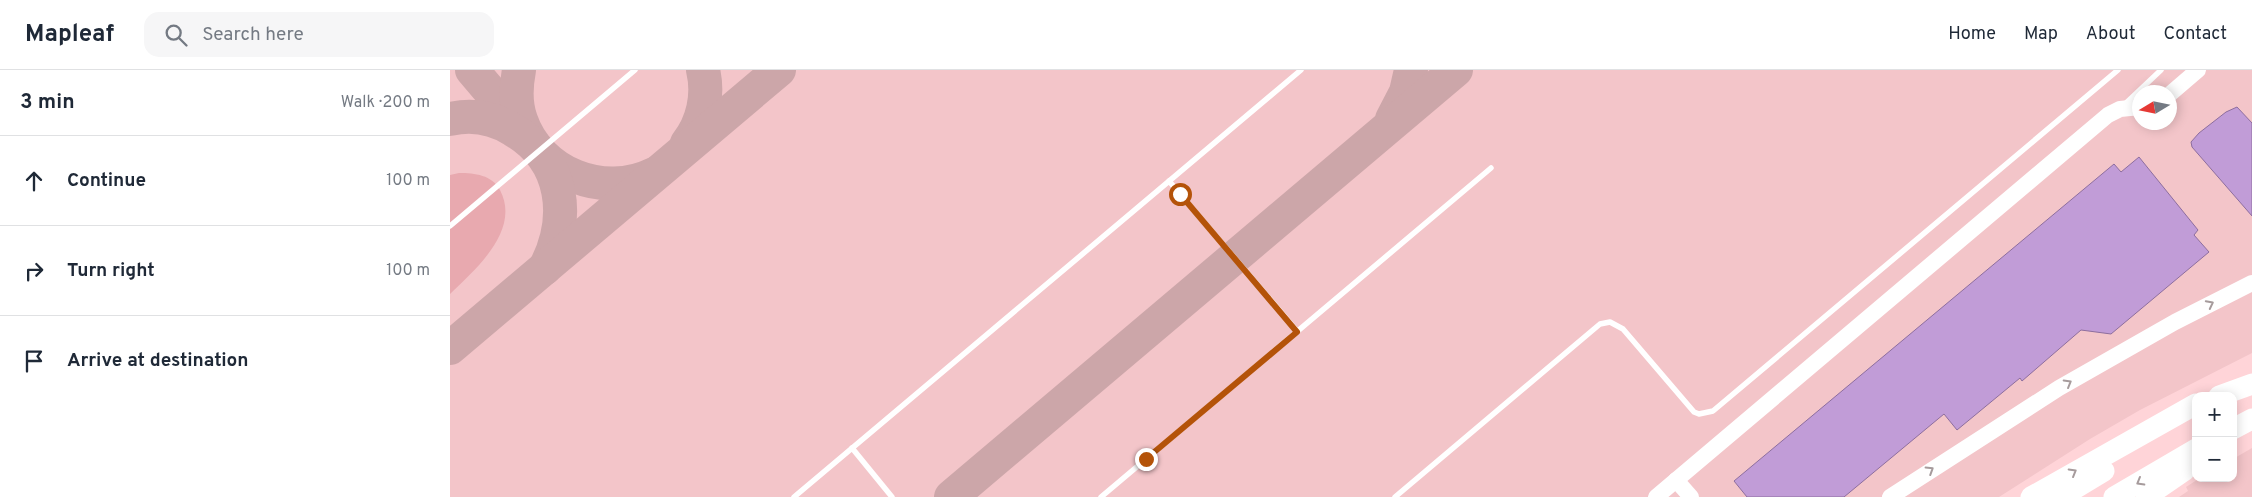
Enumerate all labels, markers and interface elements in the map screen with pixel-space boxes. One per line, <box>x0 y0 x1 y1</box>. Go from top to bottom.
search box <box>144 12 494 57</box>
text: Mapleaf <box>25 20 114 50</box>
icon: search <box>162 21 190 49</box>
text: Search here <box>202 23 304 47</box>
text: Home <box>1948 23 1996 46</box>
text: Map <box>2024 23 2058 46</box>
text: About <box>2086 23 2135 46</box>
text: Contact <box>2163 23 2227 46</box>
north arrow <box>2132 85 2177 130</box>
text: 3 min <box>20 89 75 116</box>
text: Walk · 200 m <box>341 93 430 113</box>
icon: ahead <box>20 167 48 195</box>
text: Continue <box>67 169 146 193</box>
text: 100 m <box>386 171 430 191</box>
route start <box>1169 183 1192 206</box>
icon: right <box>20 257 48 285</box>
text: Turn right <box>67 259 155 283</box>
text: 100 m <box>386 261 430 281</box>
one-way arrow <box>2204 300 2213 310</box>
icon: arrive <box>20 347 48 375</box>
text: Arrive at destination <box>67 349 248 373</box>
one-way arrow <box>2062 379 2071 389</box>
map controls <box>2192 392 2237 482</box>
button: + <box>2192 392 2237 437</box>
button: − <box>2192 437 2237 482</box>
route end <box>1135 448 1158 471</box>
one-way arrow <box>1925 466 1934 476</box>
one-way arrow <box>2067 469 2076 479</box>
one-way arrow <box>2136 475 2145 485</box>

